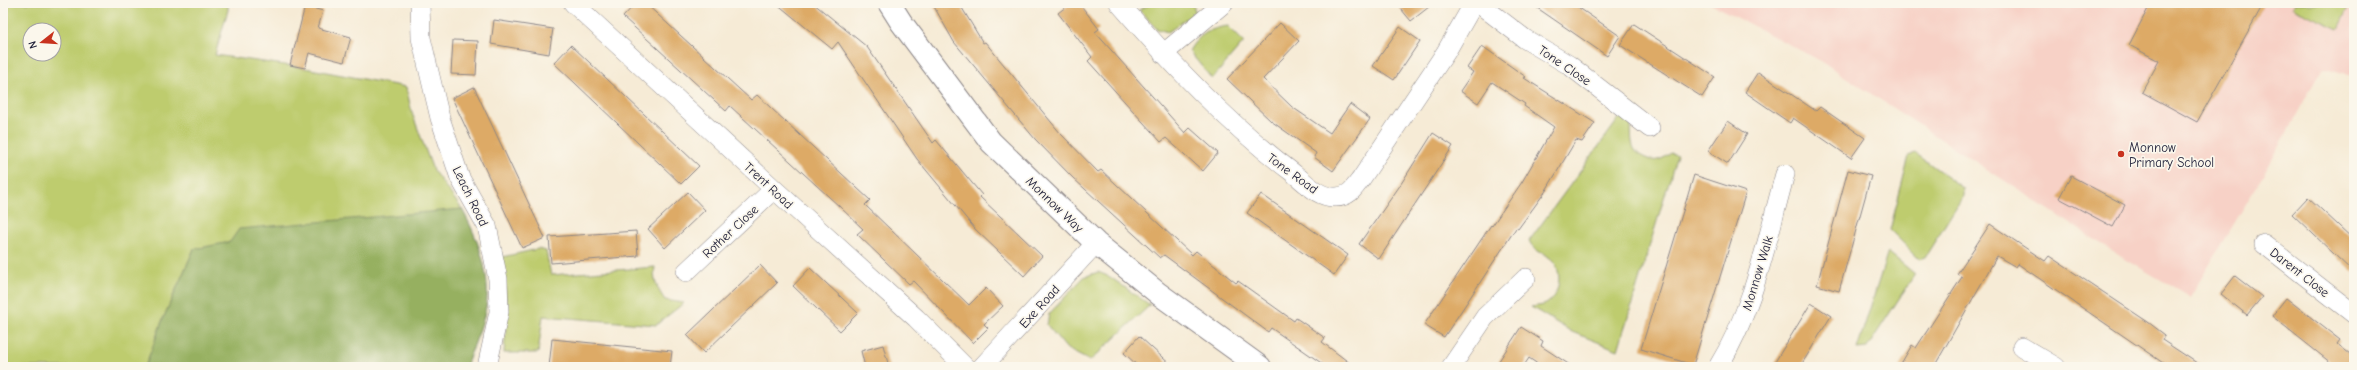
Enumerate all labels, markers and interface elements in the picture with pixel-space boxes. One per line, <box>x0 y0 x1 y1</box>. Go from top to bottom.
north arrow <box>22 22 62 62</box>
text: N <box>26 39 40 50</box>
street label: Tone Close <box>1536 42 1594 89</box>
place label: Monnow Primary School <box>2129 140 2214 170</box>
marker: Monnow Primary School <box>2116 149 2126 159</box>
street label: Tone Road <box>1265 150 1321 197</box>
street label: Trent Road <box>741 159 796 212</box>
street label: Leach Road <box>450 164 492 229</box>
street label: Monnow Way <box>1023 173 1087 236</box>
street label: Rother Close <box>699 201 762 261</box>
street label: Monnow Walk <box>1739 233 1776 312</box>
street label: Darent Close <box>2267 245 2333 300</box>
street label: Exe Road <box>1016 282 1063 331</box>

